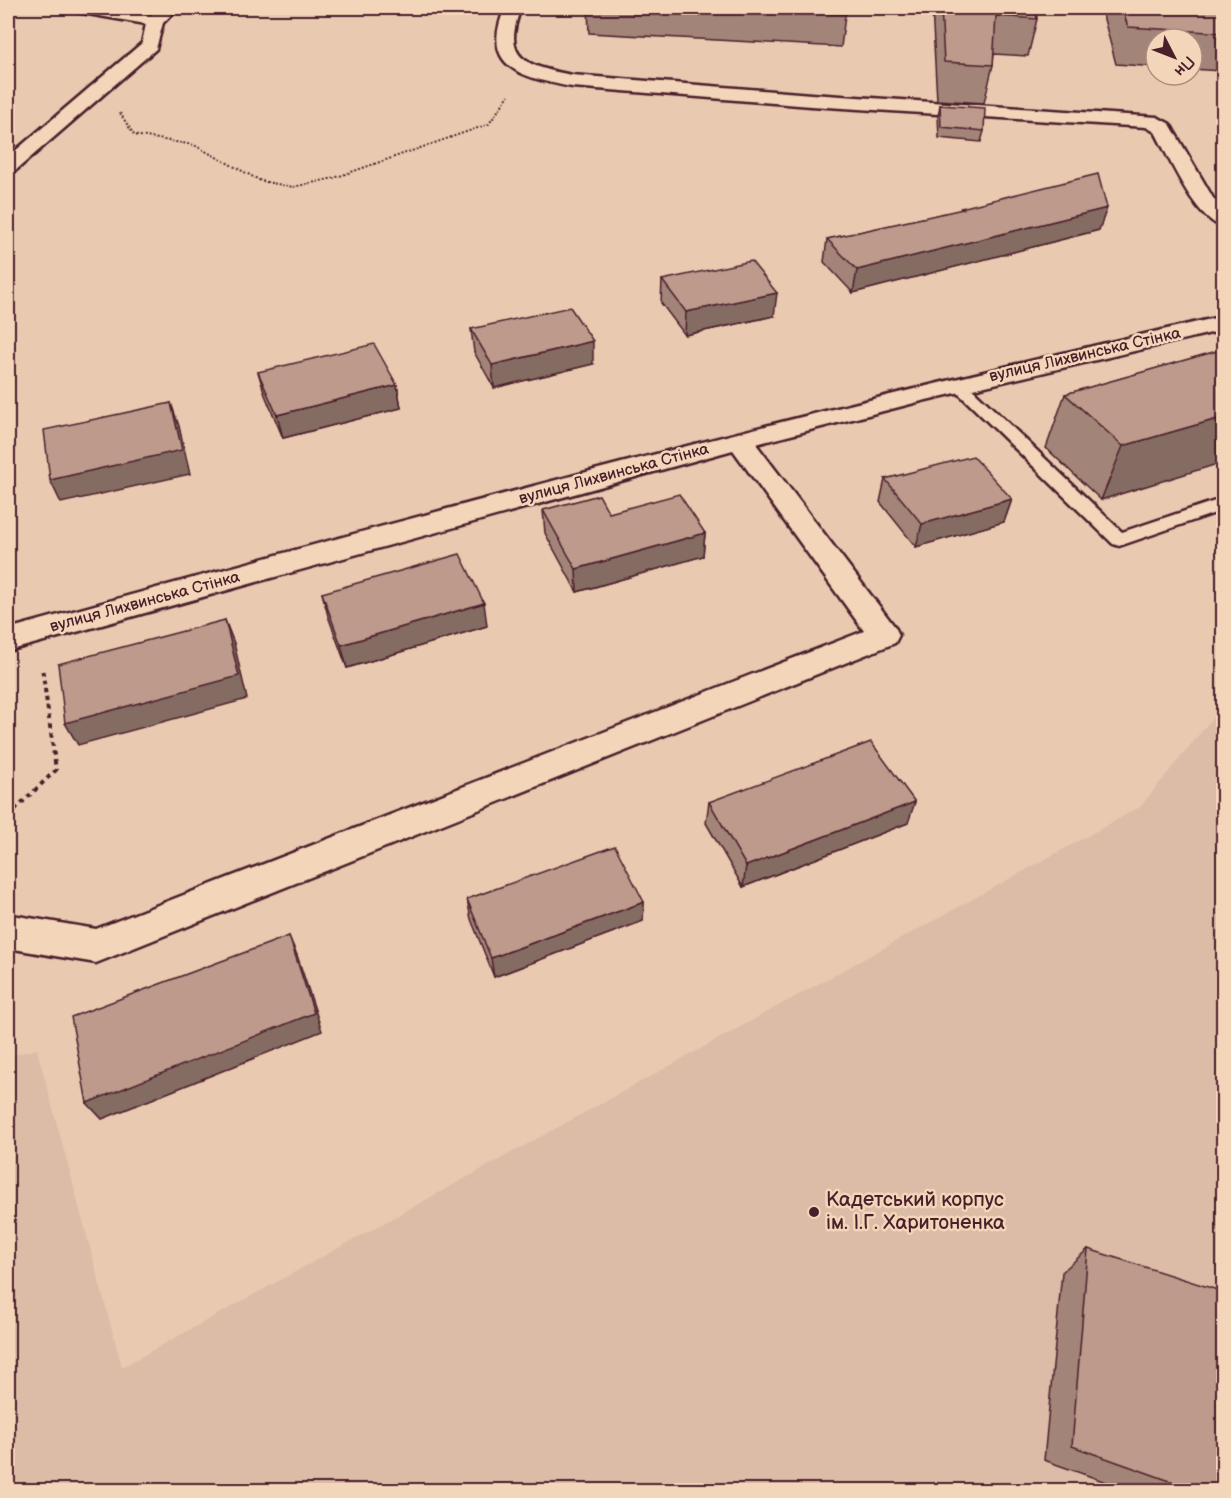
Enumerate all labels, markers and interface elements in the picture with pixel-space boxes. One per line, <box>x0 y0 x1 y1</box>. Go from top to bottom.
north arrow <box>1144 27 1204 87</box>
text: Пн <box>1170 52 1198 80</box>
street label: вулиця Лихвинська Стінка <box>987 324 1183 386</box>
street label: вулиця Лихвинська Стінка <box>517 439 712 509</box>
street label: вулиця Лихвинська Стінка <box>48 567 243 637</box>
place label: Кадетський корпус ім. І.Г. Харитоненка <box>826 1188 1005 1235</box>
marker: Кадетський корпус ім. І.Г. Харитоненка <box>807 1205 821 1219</box>

